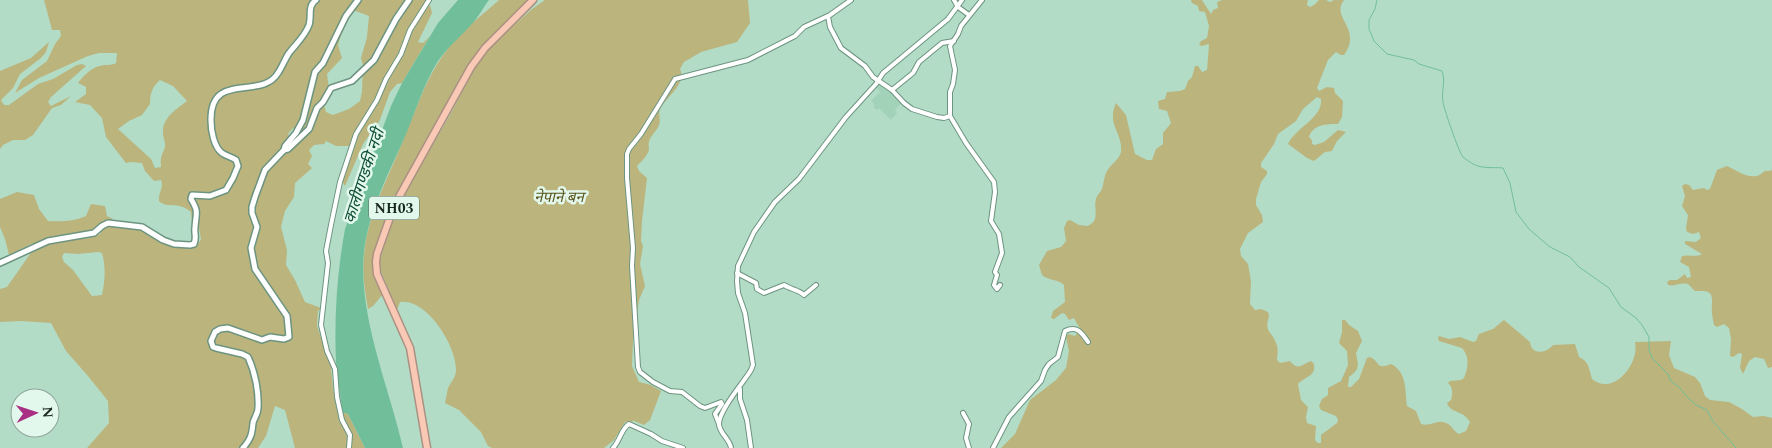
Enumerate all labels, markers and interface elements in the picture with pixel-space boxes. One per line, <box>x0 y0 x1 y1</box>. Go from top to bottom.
water label: कालीगण्डकी नदी <box>337 123 391 226</box>
park label: नेपाने बन <box>534 186 586 209</box>
road number: NH03 <box>369 197 419 220</box>
north arrow <box>10 388 60 438</box>
text: N <box>37 406 58 419</box>

